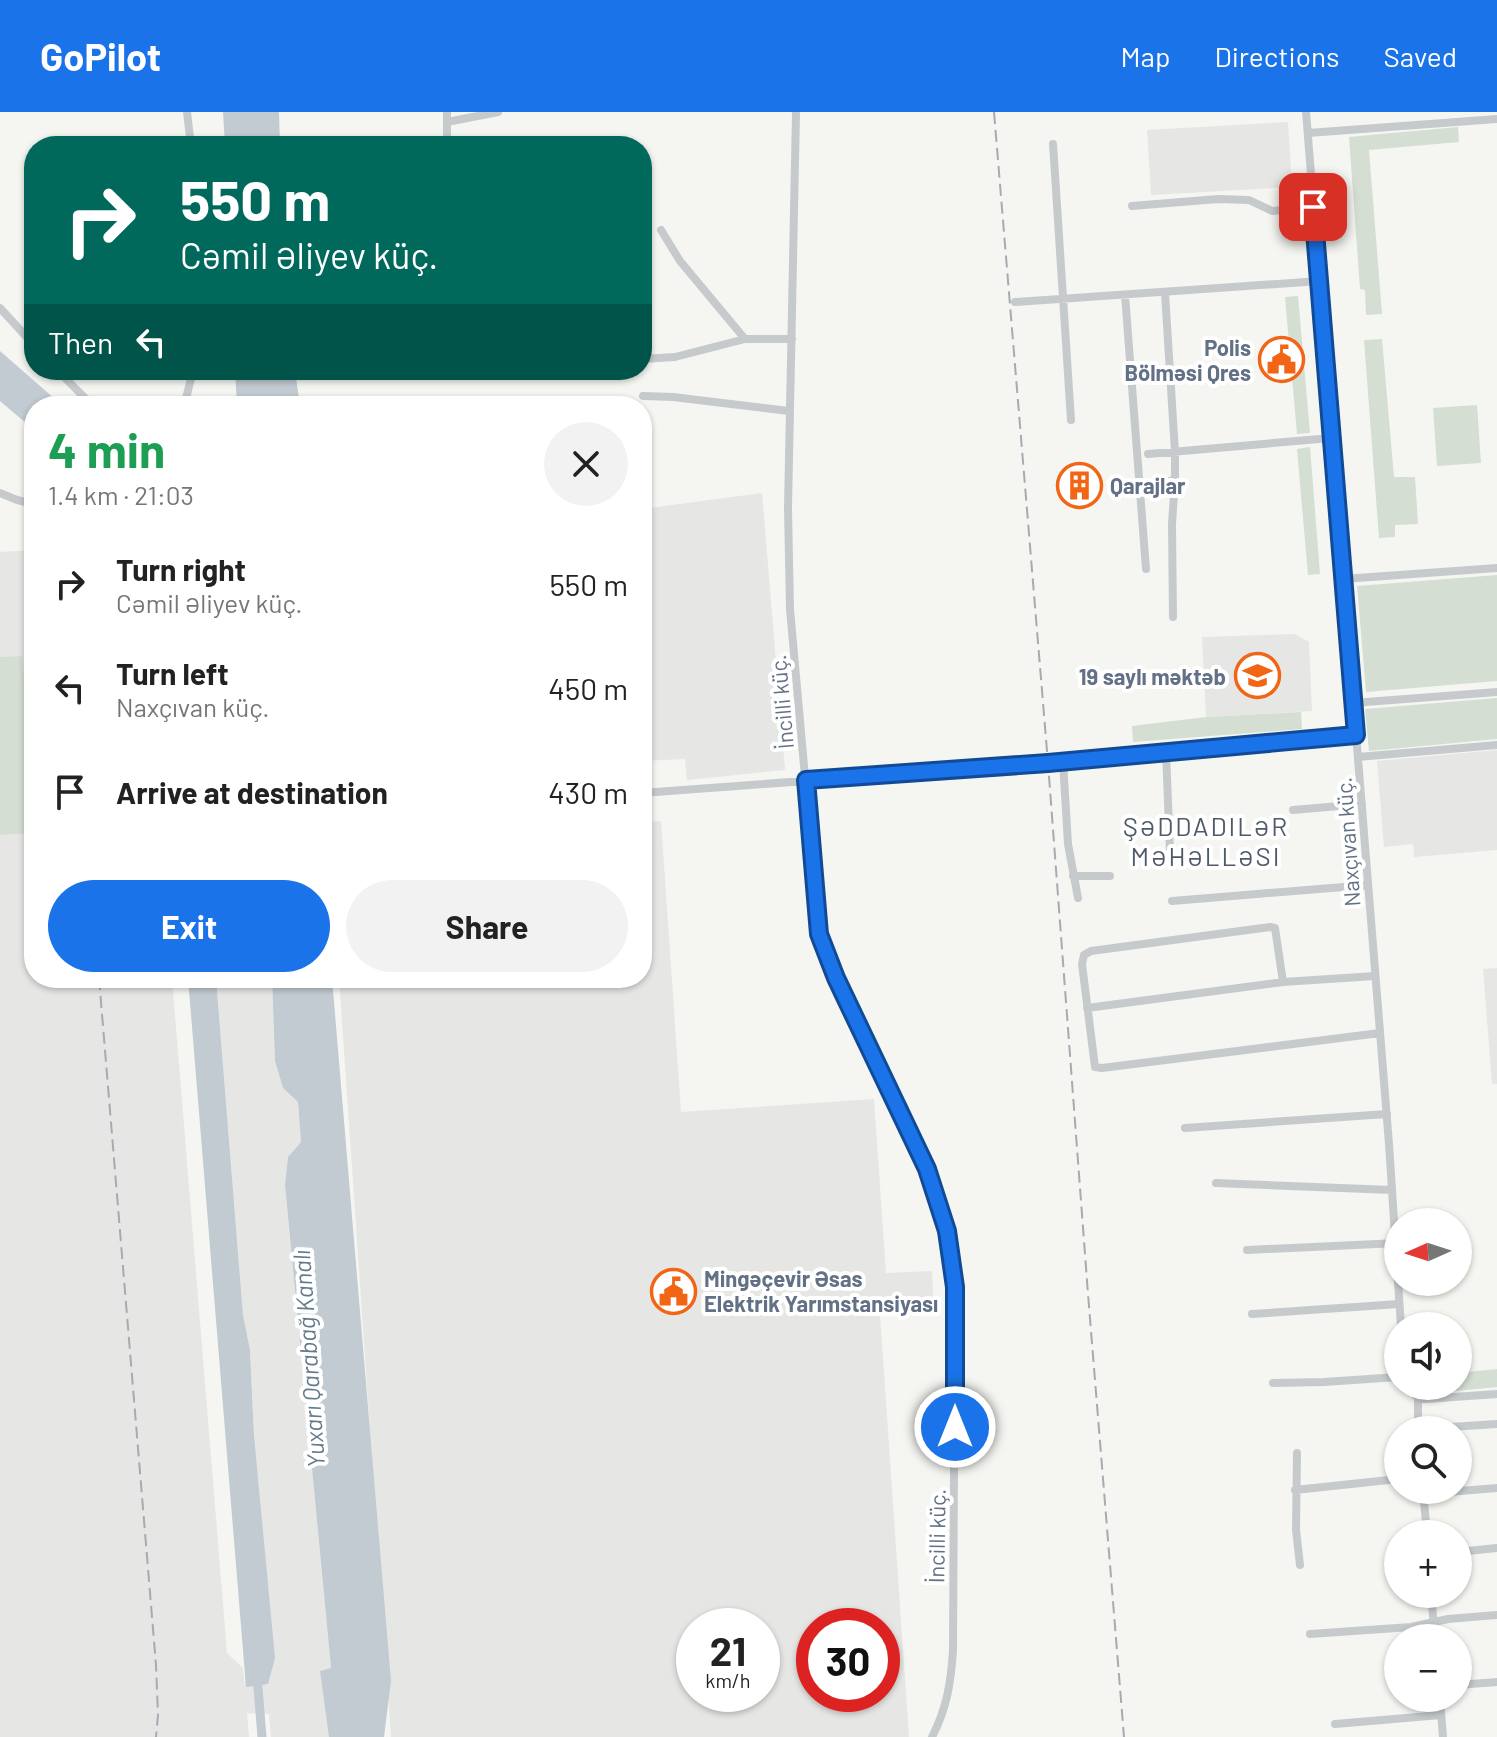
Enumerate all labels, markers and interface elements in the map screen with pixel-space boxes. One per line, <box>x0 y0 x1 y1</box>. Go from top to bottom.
text: GoPilot <box>40 33 161 79</box>
text: Map <box>1121 39 1170 73</box>
text: Directions <box>1214 39 1340 73</box>
text: Saved <box>1384 39 1457 73</box>
text: 550 m <box>180 165 330 232</box>
icon: right <box>48 168 152 272</box>
pin <box>1279 173 1347 241</box>
icon: arrive <box>1291 185 1335 229</box>
text: Cəmil Əliyev küç. <box>180 233 438 276</box>
icon: left <box>129 320 173 364</box>
text: Then <box>48 324 113 360</box>
place label: Polis Bölməsi Qres <box>1124 334 1251 385</box>
public building icon: Polis Bölməsi Qres <box>1258 336 1306 384</box>
text: 4 min <box>48 420 165 478</box>
button: close <box>544 422 628 506</box>
building icon: Qarajlar <box>1055 461 1103 509</box>
place label: Qarajlar <box>1110 472 1186 498</box>
text: 1.4 km · 21:03 <box>48 479 194 510</box>
text: Turn right <box>116 551 246 587</box>
icon: right <box>48 562 92 606</box>
text: 550 m <box>549 566 628 602</box>
text: Cəmil Əliyev küç. <box>116 587 303 618</box>
school or university icon: 19 saylı məktəb <box>1233 652 1281 700</box>
street label: İncilli küç. <box>764 654 798 750</box>
text: Turn left <box>116 655 229 691</box>
place label: 19 saylı məktəb <box>1079 663 1226 689</box>
icon: left <box>48 666 92 710</box>
text: 450 m <box>548 670 628 706</box>
text: Naxçıvan küç. <box>116 691 269 722</box>
icon: arrive <box>48 770 92 814</box>
text: Arrive at destination <box>116 774 388 810</box>
text: 430 m <box>548 774 628 810</box>
street label: Naxçıvan küç. <box>1330 776 1364 908</box>
district label: ŞƏDDADILƏR MƏHƏLLƏSI <box>1123 810 1289 871</box>
button: Exit <box>48 880 330 972</box>
button: Share <box>346 880 628 972</box>
north arrow <box>1384 1208 1472 1296</box>
map controls <box>1384 1208 1472 1712</box>
water label: Yuxarı Qarabağ Kanalı <box>286 1249 330 1469</box>
place label: Mingəçevir Əsas Elektrik Yarımstansiyası <box>704 1265 938 1316</box>
public building icon: Mingəçevir Əsas Elektrik Yarımstansiyası <box>649 1267 697 1315</box>
button: sound <box>1384 1312 1472 1400</box>
position arrow <box>913 1385 997 1469</box>
button: search <box>1384 1416 1472 1504</box>
street label: İncilli küç. <box>922 1489 950 1583</box>
button: + <box>1384 1520 1472 1608</box>
speed limit sign: 30 <box>796 1608 900 1712</box>
button: − <box>1384 1624 1472 1712</box>
text: 21 <box>710 1626 746 1674</box>
text: km/h <box>705 1668 751 1692</box>

